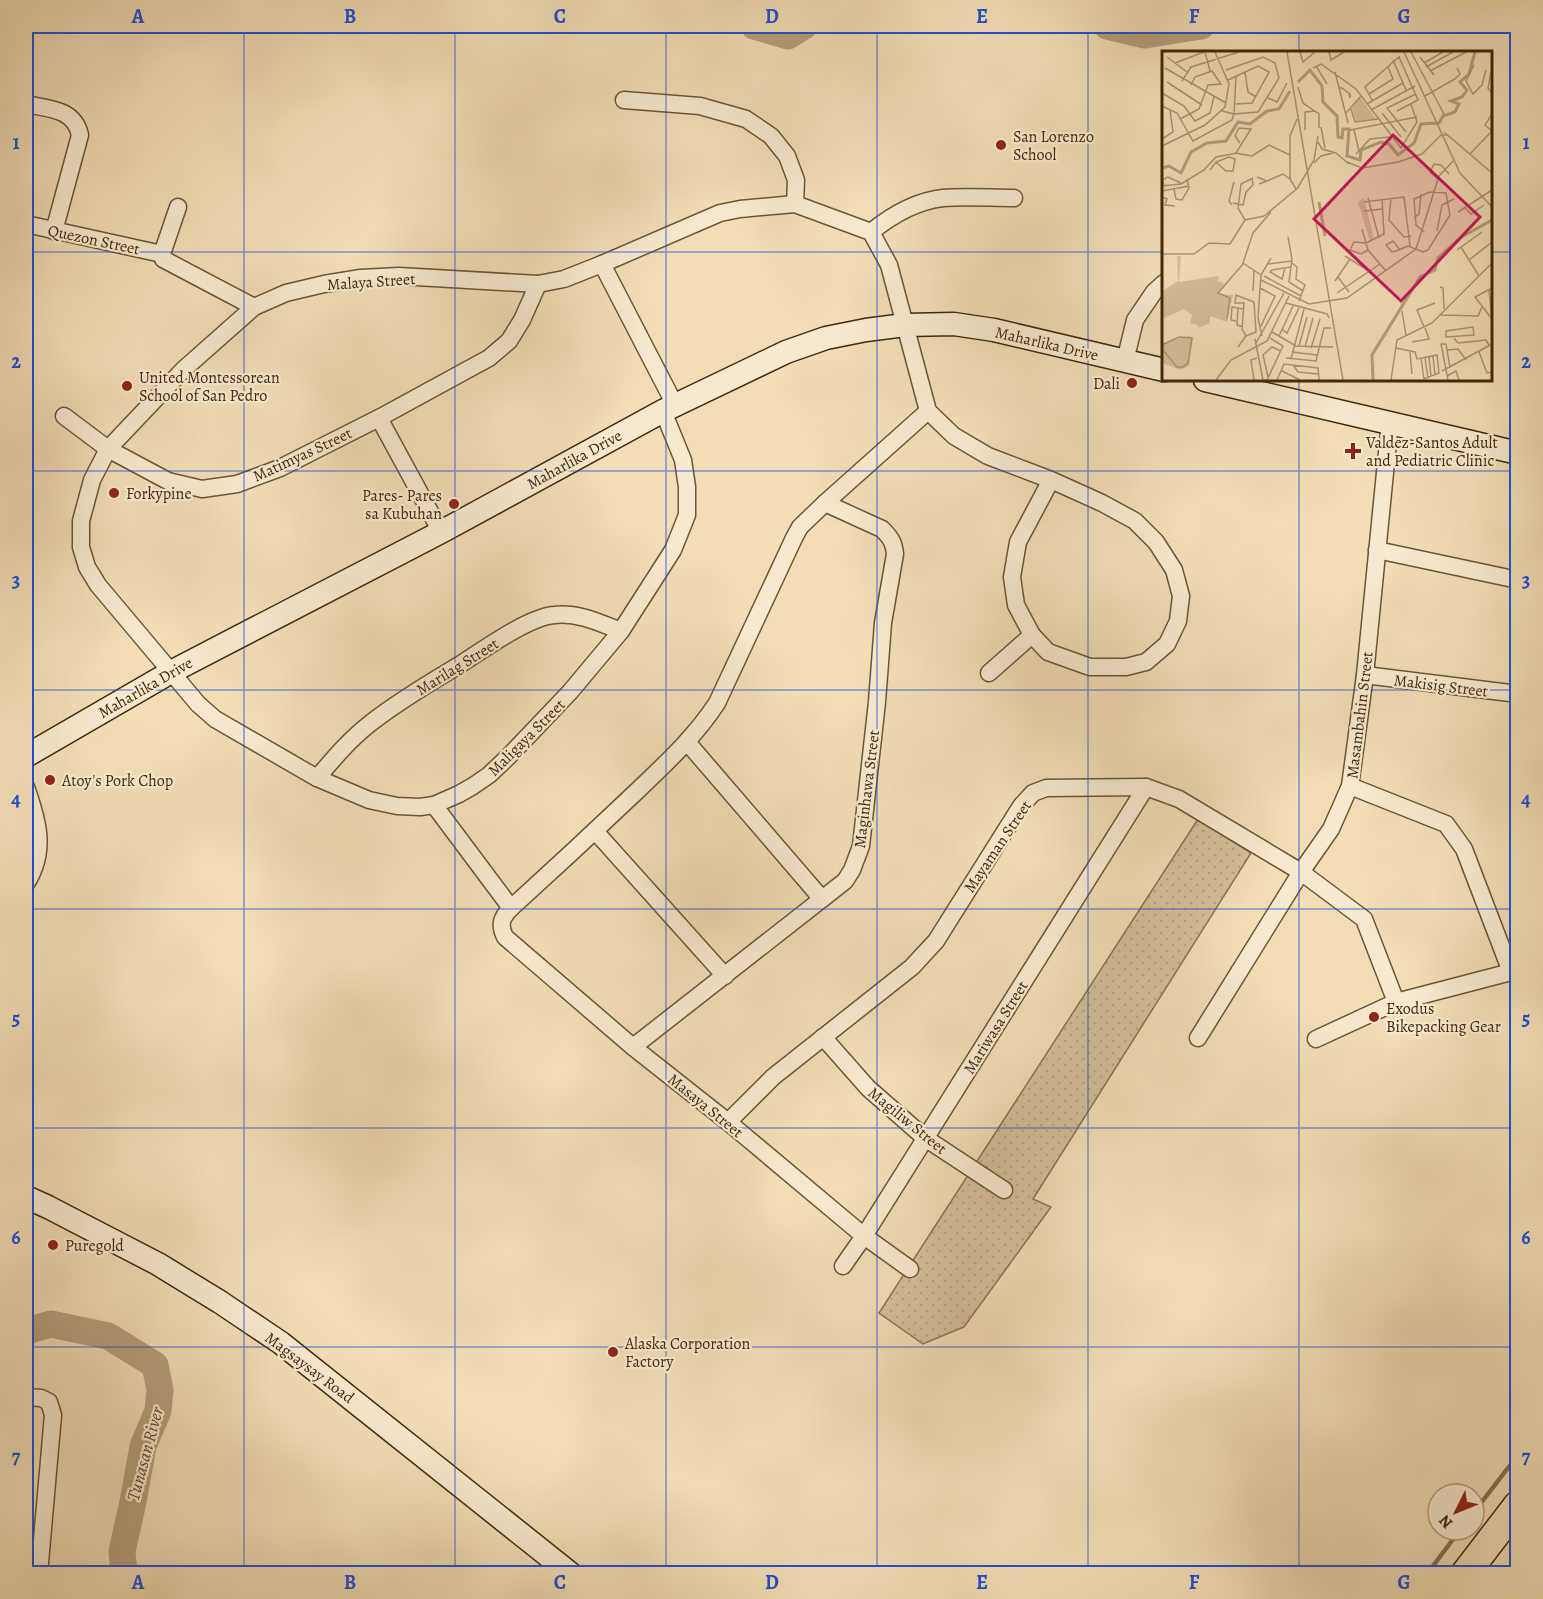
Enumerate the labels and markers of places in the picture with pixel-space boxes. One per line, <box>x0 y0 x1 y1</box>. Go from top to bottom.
place label: San Lorenzo School <box>1013 126 1094 166</box>
marker: San Lorenzo School <box>994 138 1008 152</box>
place label: United Montessorean School of San Pedro <box>139 367 280 407</box>
place label: Dali <box>1093 373 1120 395</box>
marker: Dali <box>1125 376 1139 390</box>
marker: United Montessorean School of San Pedro <box>120 379 134 393</box>
place label: Valdez-Santos Adult and Pediatric Clinic <box>1365 432 1498 472</box>
marker: Valdez-Santos Adult and Pediatric Clinic <box>1344 442 1362 460</box>
place label: Forkypine <box>126 483 192 505</box>
place label: Pares- Pares sa Kubuhan <box>362 485 442 525</box>
marker: Forkypine <box>107 486 121 500</box>
marker: Pares- Pares sa Kubuhan <box>447 497 461 511</box>
place label: Atoy's Pork Chop <box>61 770 173 792</box>
marker: Atoy's Pork Chop <box>43 773 57 787</box>
place label: Exodus Bikepacking Gear <box>1386 998 1501 1038</box>
marker: Exodus Bikepacking Gear <box>1367 1010 1381 1024</box>
place label: Puregold <box>65 1235 124 1257</box>
marker: Puregold <box>46 1238 60 1252</box>
place label: Alaska Corporation Factory <box>624 1333 750 1373</box>
marker: Alaska Corporation Factory <box>606 1345 620 1359</box>

